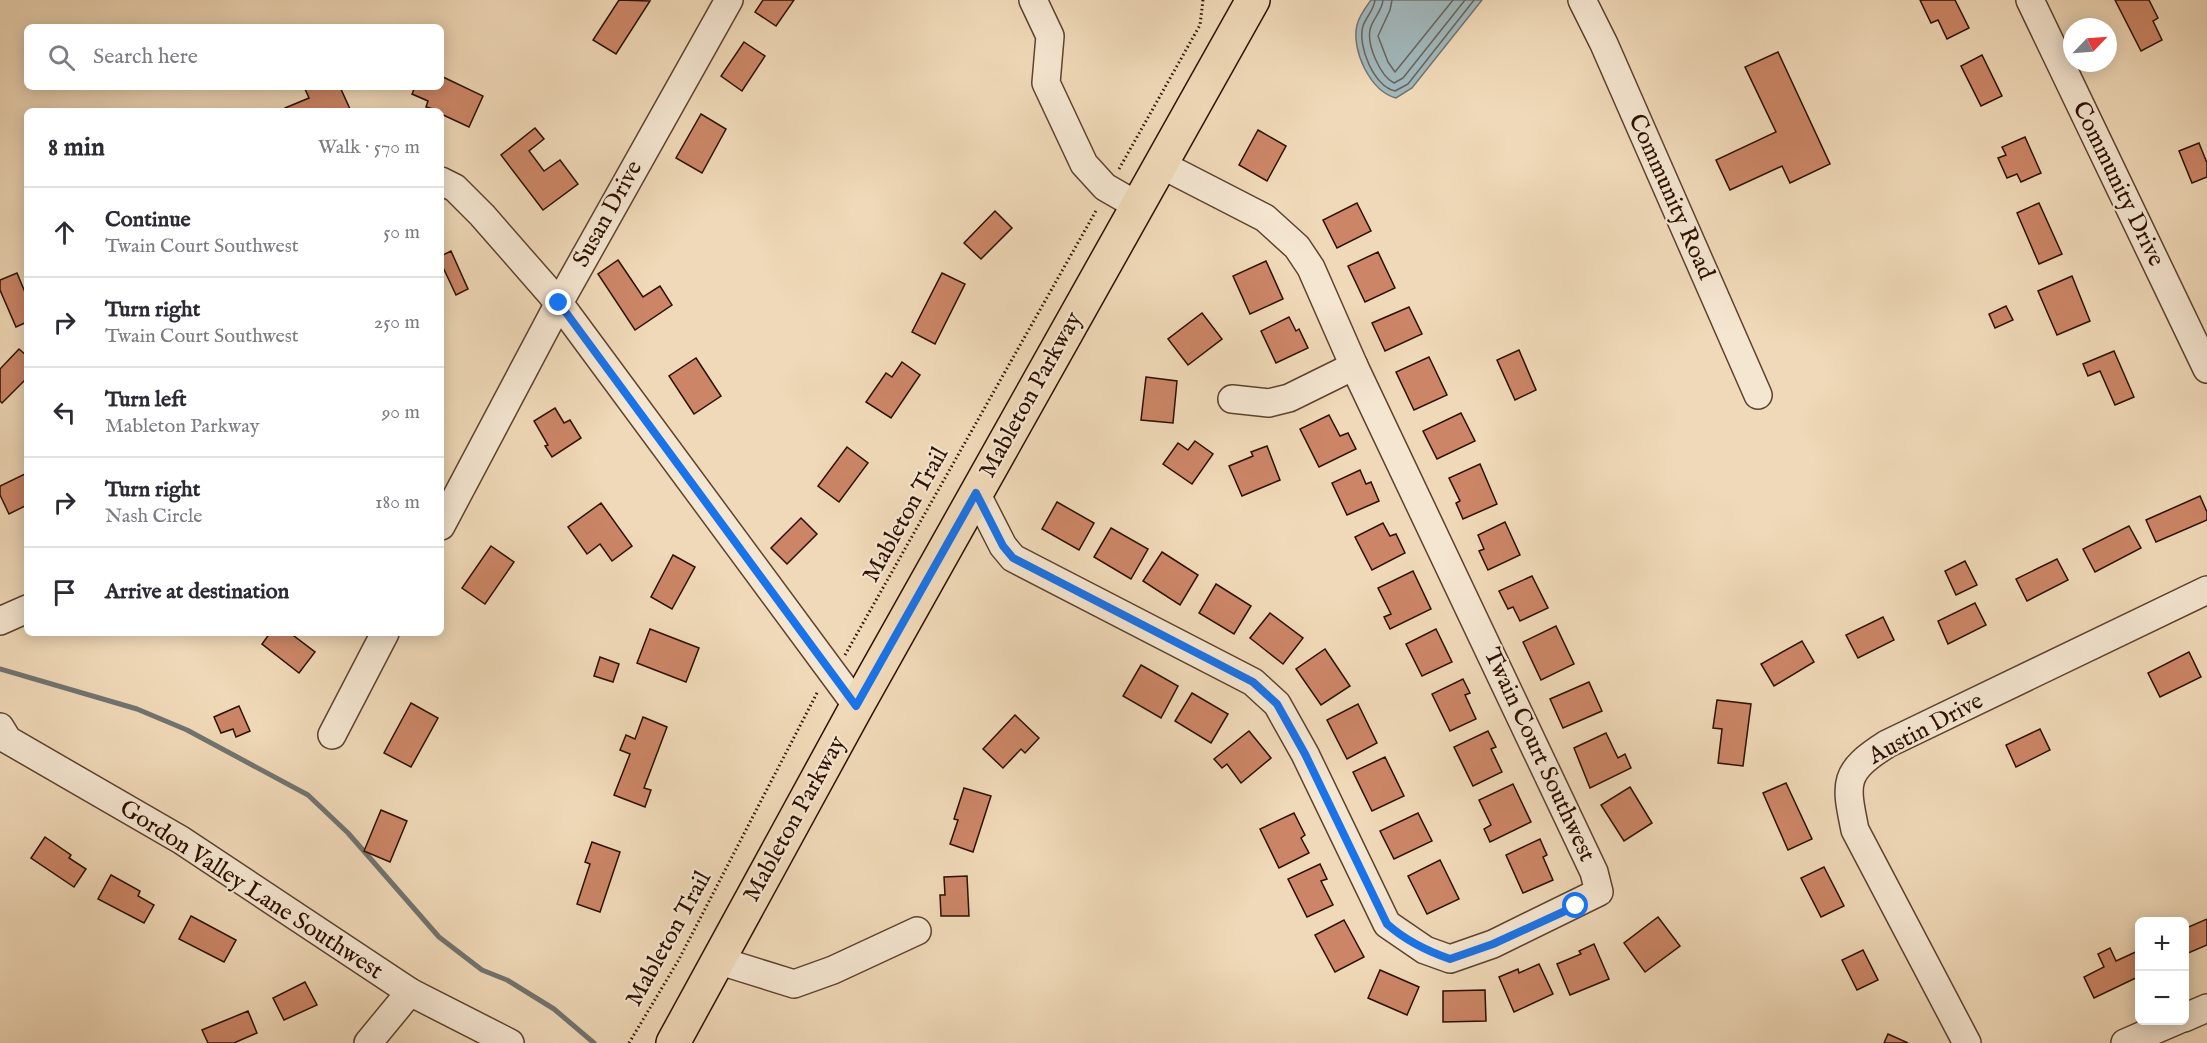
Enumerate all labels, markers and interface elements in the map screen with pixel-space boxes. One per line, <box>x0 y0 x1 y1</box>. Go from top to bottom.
north arrow <box>2063 18 2117 72</box>
search box <box>24 24 444 90</box>
icon: search <box>45 41 78 74</box>
text: Search here <box>93 43 198 71</box>
street label: Community Drive <box>2065 96 2171 272</box>
street label: Community Road <box>1621 109 1721 285</box>
text: 8 min <box>48 131 105 164</box>
text: Walk · 570 m <box>318 135 420 160</box>
street label: Susan Drive <box>566 155 650 273</box>
text: Continue <box>105 206 191 234</box>
icon: ahead <box>48 216 81 249</box>
text: 50 m <box>383 220 420 245</box>
text: Twain Court Southwest <box>105 234 299 259</box>
route end <box>545 289 571 315</box>
text: Turn right <box>105 296 200 324</box>
icon: right <box>48 306 81 339</box>
street label: Mableton Parkway <box>973 306 1090 484</box>
text: 250 m <box>374 310 420 335</box>
text: Twain Court Southwest <box>105 324 299 349</box>
text: Turn left <box>105 386 187 414</box>
icon: left <box>48 396 81 429</box>
text: 90 m <box>382 400 420 425</box>
text: Mableton Parkway <box>105 414 259 439</box>
street label: Mableton Trail <box>856 442 956 588</box>
text: Turn right <box>105 476 200 504</box>
icon: right <box>48 486 81 519</box>
text: 180 m <box>375 490 420 515</box>
text: Nash Circle <box>105 504 203 529</box>
icon: arrive <box>48 576 81 609</box>
text: Arrive at destination <box>105 578 289 606</box>
street label: Twain Court Southwest <box>1476 643 1602 867</box>
street label: Austin Drive <box>1862 686 1989 773</box>
street label: Mableton Parkway <box>737 730 854 908</box>
street label: Gordon Valley Lane Southwest <box>113 793 389 987</box>
street label: Mableton Trail <box>619 866 719 1012</box>
route start <box>1562 892 1588 918</box>
map controls <box>2135 917 2189 1025</box>
button: + <box>2135 917 2189 971</box>
button: − <box>2135 971 2189 1025</box>

